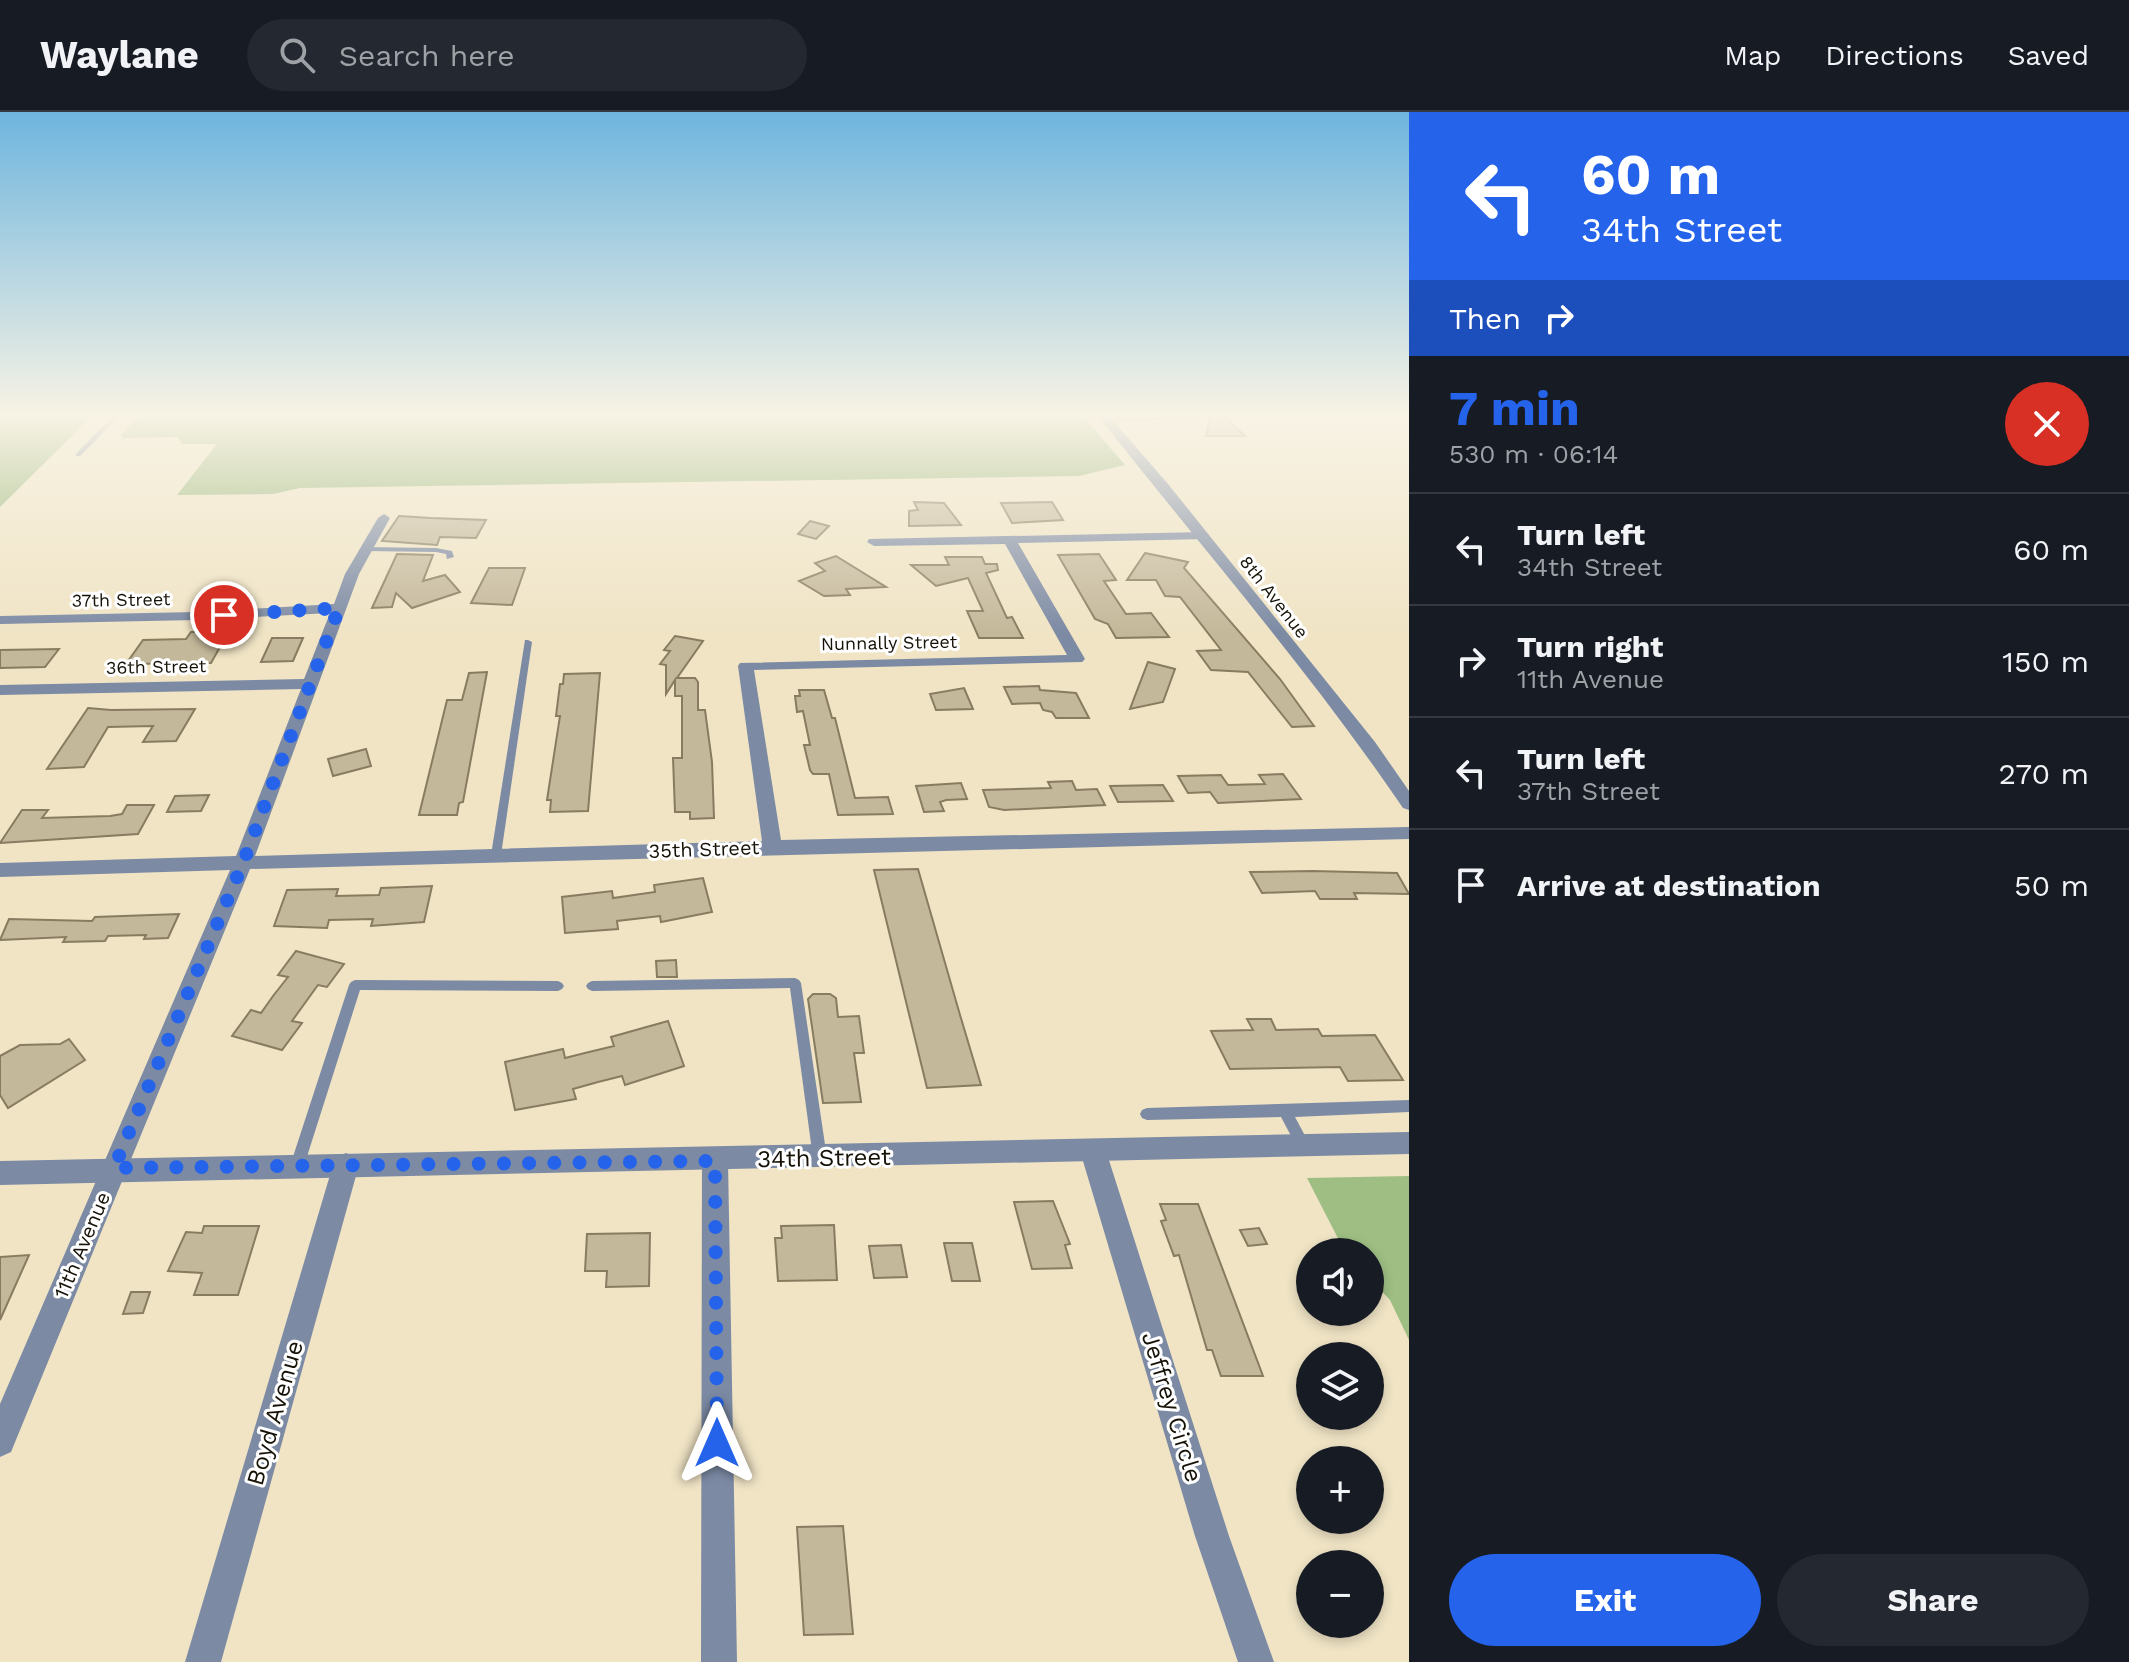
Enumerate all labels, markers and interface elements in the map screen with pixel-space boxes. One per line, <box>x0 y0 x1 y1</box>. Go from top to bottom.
search box <box>247 19 807 91</box>
text: Waylane <box>40 33 199 77</box>
icon: search <box>275 33 319 77</box>
text: Search here <box>339 38 515 73</box>
text: Map <box>1724 39 1781 72</box>
text: Directions <box>1825 39 1964 72</box>
text: Saved <box>2008 39 2089 72</box>
text: 60 m <box>1581 142 1720 208</box>
icon: left <box>1449 144 1553 248</box>
text: 34th Street <box>1581 209 1782 251</box>
icon: right <box>1537 296 1581 340</box>
text: Then <box>1449 301 1521 336</box>
text: 7 min <box>1449 380 1580 437</box>
button: close <box>2005 382 2089 466</box>
text: 530 m · 06:14 <box>1449 439 1618 469</box>
text: Turn left <box>1517 517 1645 552</box>
icon: left <box>1449 527 1493 571</box>
text: 60 m <box>2013 532 2089 567</box>
street label: 8th Avenue <box>1236 551 1313 642</box>
text: 34th Street <box>1517 552 1662 582</box>
pin <box>190 581 258 649</box>
street label: 37th Street <box>71 588 171 611</box>
icon: arrive <box>202 593 246 637</box>
text: Turn right <box>1517 629 1663 664</box>
street label: Nunnally Street <box>821 631 958 654</box>
icon: right <box>1449 639 1493 683</box>
text: 150 m <box>2002 644 2089 679</box>
street label: 36th Street <box>106 655 207 678</box>
text: 11th Avenue <box>1517 664 1664 694</box>
text: Turn left <box>1517 741 1645 776</box>
icon: left <box>1449 751 1493 795</box>
text: 270 m <box>1998 756 2089 791</box>
text: 37th Street <box>1517 776 1660 806</box>
street label: 35th Street <box>648 835 761 863</box>
icon: arrive <box>1449 863 1493 907</box>
text: Arrive at destination <box>1517 868 1821 903</box>
text: 50 m <box>2014 868 2089 903</box>
street label: 34th Street <box>757 1143 891 1173</box>
street label: 11th Avenue <box>49 1188 115 1302</box>
map controls <box>1296 1238 1384 1638</box>
button: sound <box>1296 1238 1384 1326</box>
street label: Jeffrey Circle <box>1136 1329 1208 1485</box>
street label: Boyd Avenue <box>241 1337 309 1489</box>
button: layers <box>1296 1342 1384 1430</box>
position arrow <box>675 1401 759 1485</box>
button: + <box>1296 1446 1384 1534</box>
button: − <box>1296 1550 1384 1638</box>
button: Exit <box>1449 1554 1761 1646</box>
button: Share <box>1777 1554 2089 1646</box>

